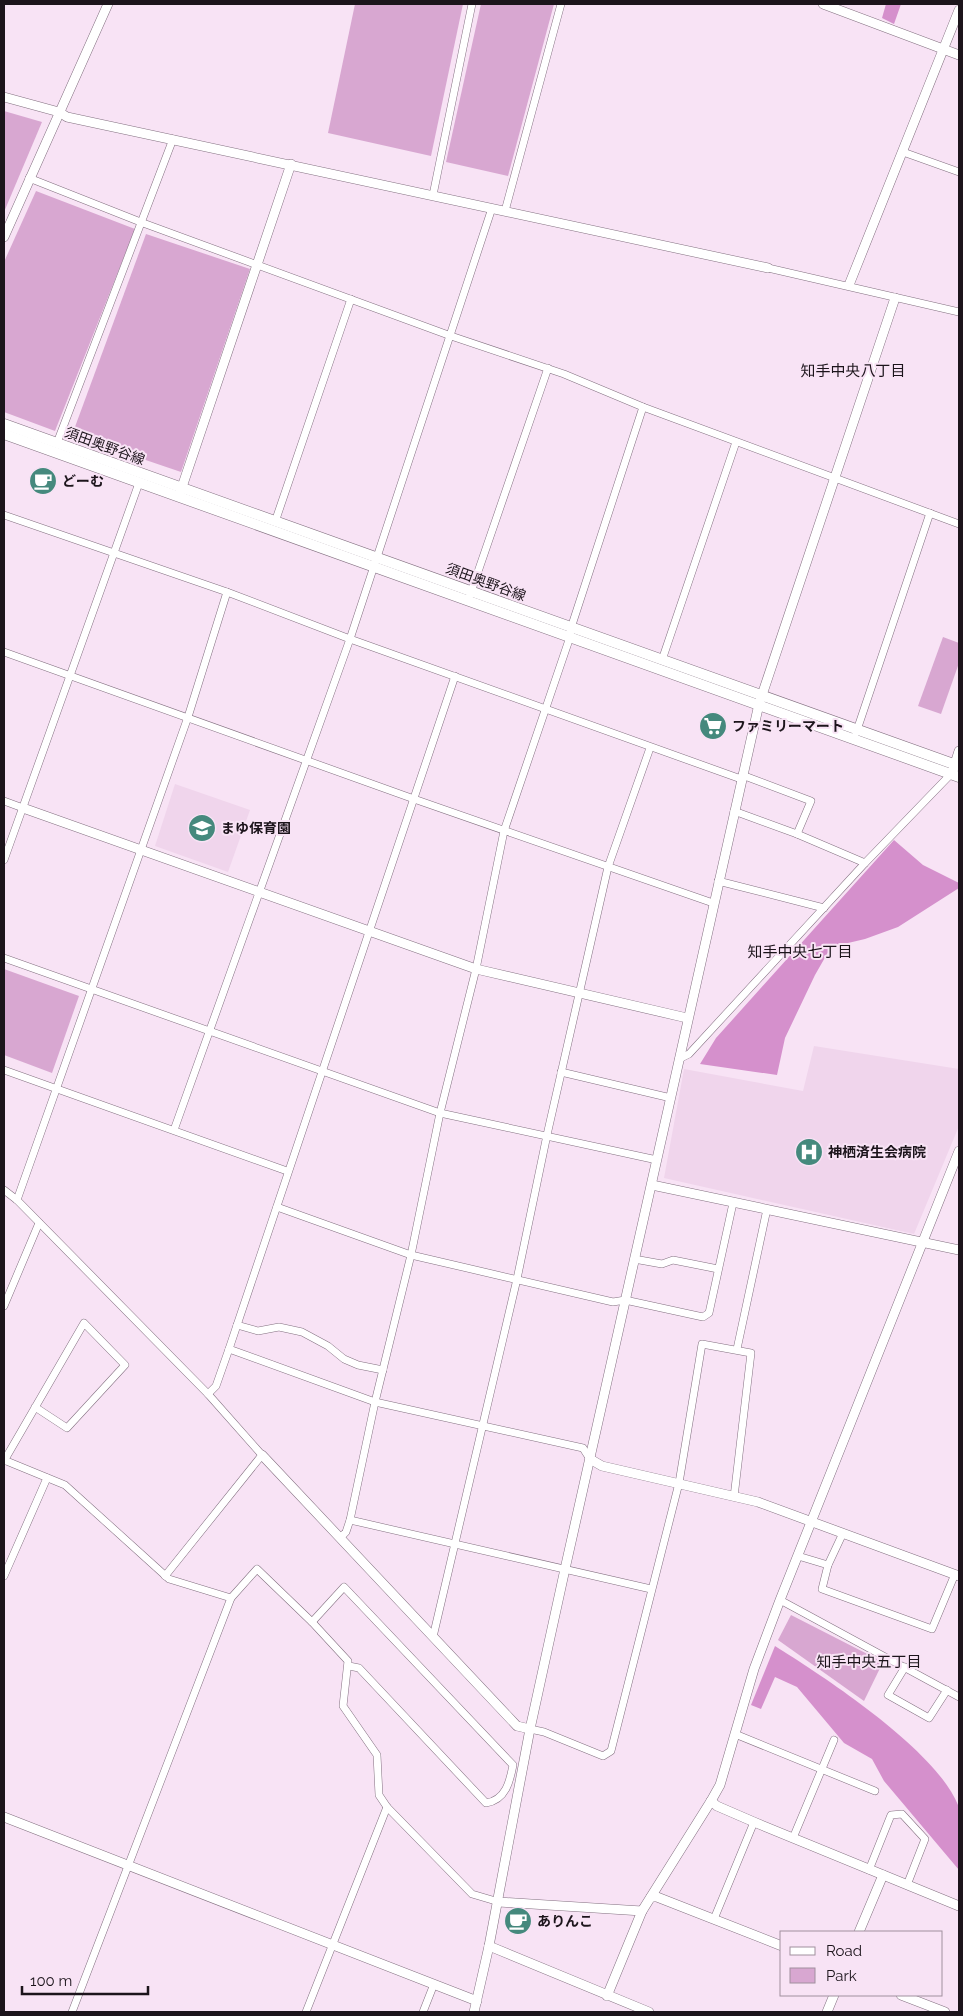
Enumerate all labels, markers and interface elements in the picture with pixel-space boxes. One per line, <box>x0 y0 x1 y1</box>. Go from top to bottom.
district label: 知手中央八丁目 <box>800 362 906 380</box>
street label: 須田奥野谷線 <box>63 424 147 468</box>
cafe icon: どーむ <box>28 466 58 496</box>
place label: どーむ <box>62 473 104 489</box>
street label: 須田奥野谷線 <box>444 560 528 604</box>
supermarket icon: ファミリーマート <box>698 711 728 741</box>
place label: ファミリーマート <box>732 718 844 734</box>
school or university icon: まゆ保育園 <box>187 813 217 843</box>
place label: まゆ保育園 <box>221 820 291 836</box>
district label: 知手中央七丁目 <box>747 943 853 961</box>
hospital icon: 神栖済生会病院 <box>794 1137 824 1167</box>
place label: 神栖済生会病院 <box>828 1144 926 1160</box>
district label: 知手中央五丁目 <box>816 1653 922 1671</box>
cafe icon: ありんこ <box>503 1906 533 1936</box>
place label: ありんこ <box>537 1913 593 1929</box>
legend <box>780 1931 943 1996</box>
text: Road <box>826 1942 862 1960</box>
scale bar <box>22 1964 149 1996</box>
text: Park <box>826 1967 857 1985</box>
text: 100 m <box>30 1972 72 1990</box>

